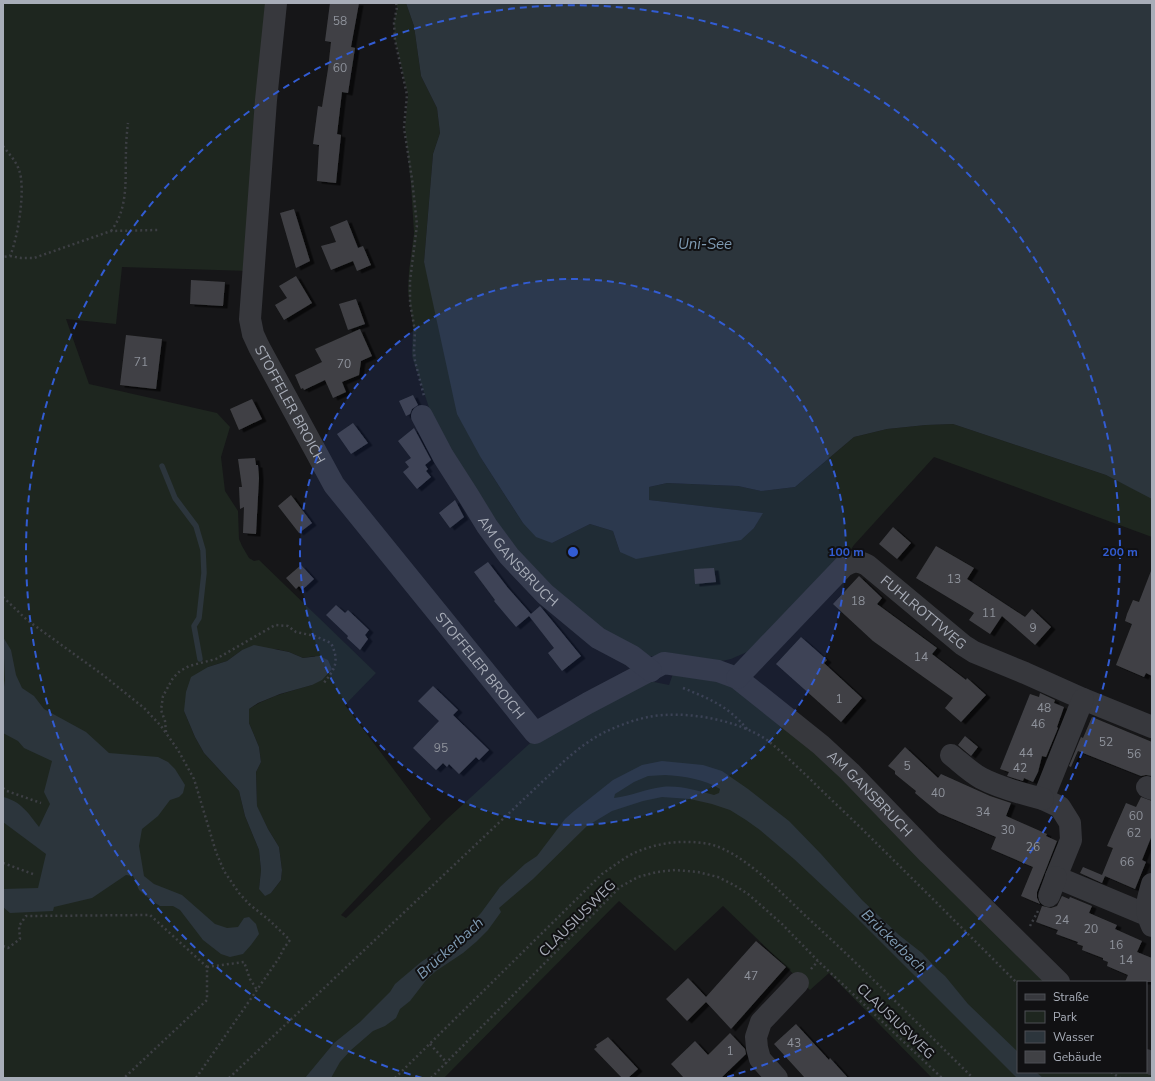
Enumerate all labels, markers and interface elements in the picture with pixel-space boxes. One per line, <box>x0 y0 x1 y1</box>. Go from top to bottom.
house number: 58 <box>333 13 347 29</box>
house number: 60 <box>333 60 347 76</box>
water label: Uni-See <box>678 234 732 254</box>
street label: STOFFELER BROICH <box>250 342 330 467</box>
house number: 71 <box>134 354 148 370</box>
house number: 70 <box>337 356 351 372</box>
street label: AM GANSBRUCH <box>473 513 562 611</box>
text: 100 m <box>828 544 864 560</box>
text: 200 m <box>1102 544 1138 560</box>
centre of rings <box>566 545 580 559</box>
street label: FUHLROTTWEG <box>876 571 970 654</box>
house number: 13 <box>947 571 961 587</box>
house number: 18 <box>851 593 865 609</box>
house number: 11 <box>982 605 996 621</box>
street label: STOFFELER BROICH <box>431 608 529 723</box>
house number: 9 <box>1029 620 1037 636</box>
house number: 14 <box>914 649 928 665</box>
house number: 1 <box>835 691 843 707</box>
house number: 48 <box>1037 700 1051 716</box>
house number: 46 <box>1031 716 1045 732</box>
house number: 52 <box>1099 734 1113 750</box>
house number: 95 <box>434 740 448 756</box>
house number: 44 <box>1019 745 1033 761</box>
street label: AM GANSBRUCH <box>823 746 916 841</box>
house number: 56 <box>1127 746 1141 762</box>
house number: 5 <box>903 758 911 774</box>
house number: 42 <box>1013 760 1027 776</box>
house number: 40 <box>931 785 945 801</box>
house number: 34 <box>976 804 990 820</box>
house number: 60 <box>1129 808 1143 824</box>
house number: 30 <box>1001 822 1015 838</box>
house number: 62 <box>1127 825 1141 841</box>
house number: 26 <box>1026 839 1040 855</box>
house number: 66 <box>1120 854 1134 870</box>
street label: CLAUSIUSWEG <box>535 876 620 961</box>
water label: Brückerbach <box>857 905 931 977</box>
house number: 24 <box>1055 912 1069 928</box>
water label: Brückerbach <box>412 913 488 983</box>
house number: 20 <box>1084 921 1098 937</box>
house number: 16 <box>1109 937 1123 953</box>
house number: 14 <box>1119 952 1133 968</box>
house number: 47 <box>744 968 758 984</box>
street label: CLAUSIUSWEG <box>853 979 939 1063</box>
legend <box>1017 981 1147 1073</box>
text: Straße <box>1053 989 1089 1005</box>
text: Park <box>1053 1009 1078 1025</box>
text: Wasser <box>1053 1029 1095 1045</box>
house number: 43 <box>787 1035 801 1051</box>
house number: 1 <box>726 1043 734 1059</box>
text: Gebäude <box>1053 1049 1102 1065</box>

